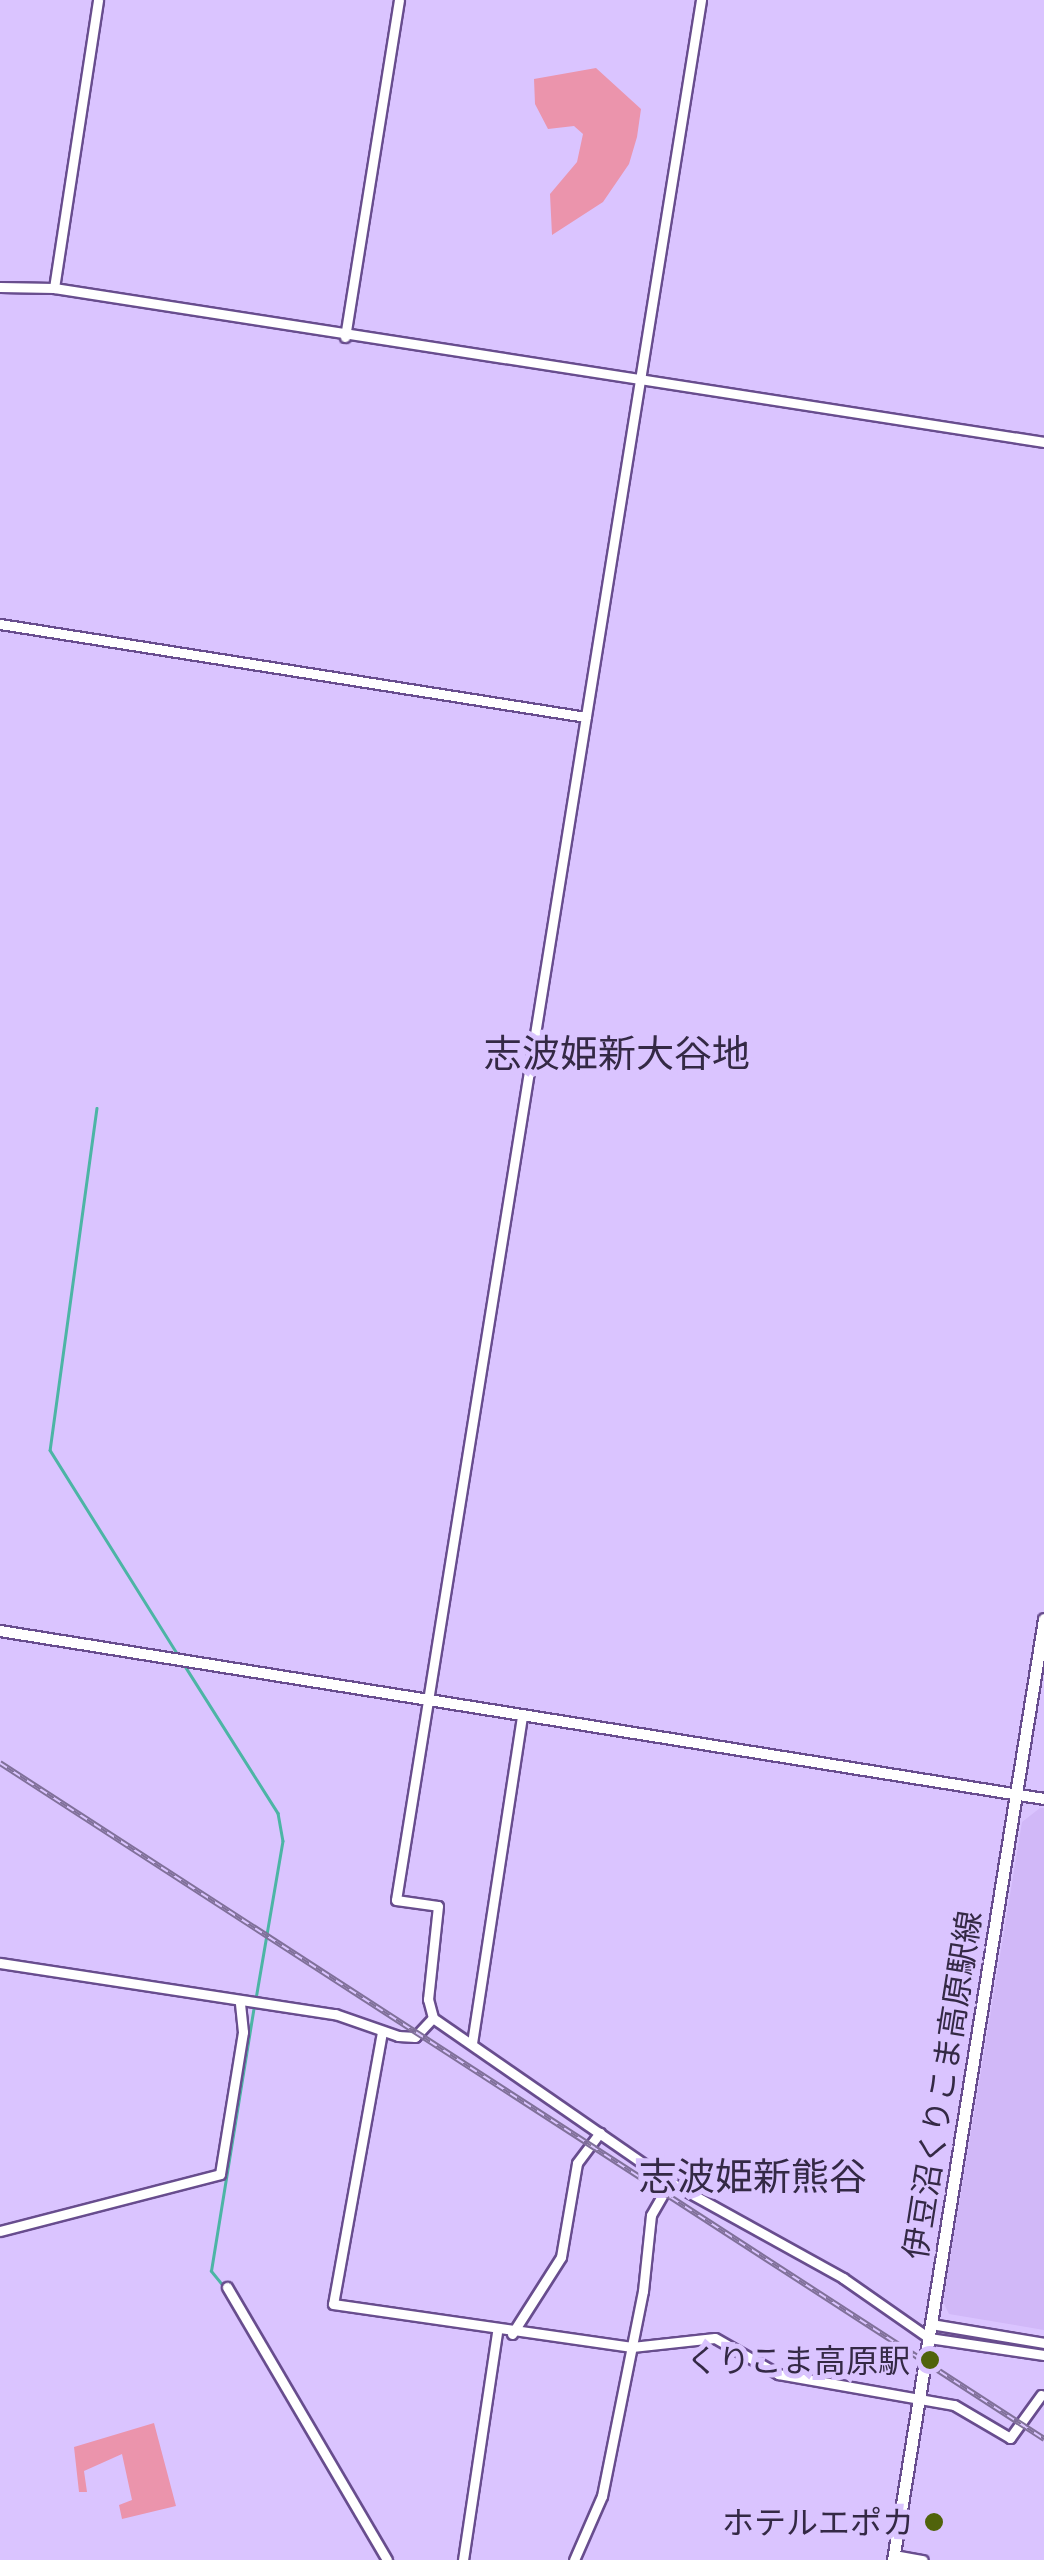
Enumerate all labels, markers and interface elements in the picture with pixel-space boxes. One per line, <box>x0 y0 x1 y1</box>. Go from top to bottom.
district label: 志波姫新大谷地 <box>484 1030 750 1076</box>
street label: 伊豆沼くりこま高原駅線 <box>896 1908 988 2262</box>
district label: 志波姫新熊谷 <box>639 2153 867 2199</box>
place label: くりこま高原駅 <box>686 2341 910 2379</box>
marker: くりこま高原駅 <box>919 2349 941 2371</box>
place label: ホテルエポカ <box>722 2503 914 2541</box>
marker: ホテルエポカ <box>923 2511 945 2533</box>

